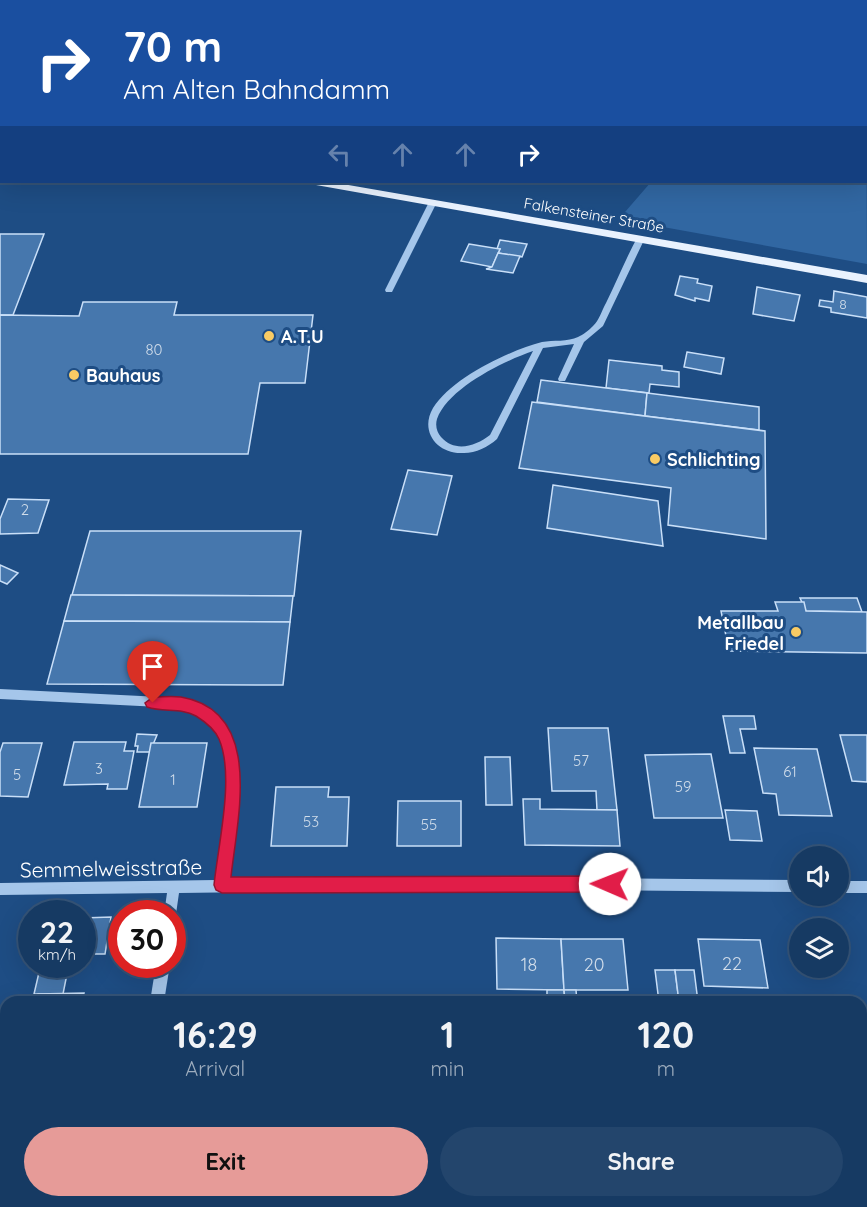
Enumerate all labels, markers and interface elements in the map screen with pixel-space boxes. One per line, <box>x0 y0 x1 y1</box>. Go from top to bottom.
text: 70 m <box>123 20 222 73</box>
icon: right <box>24 24 102 102</box>
text: Am Alten Bahndamm <box>123 72 390 106</box>
icon: left <box>323 138 356 171</box>
icon: ahead <box>386 138 419 171</box>
icon: ahead <box>449 138 482 171</box>
icon: right <box>512 138 545 171</box>
street label: Falkensteiner Straße <box>522 193 666 237</box>
house number: 8 <box>839 295 847 313</box>
place label: A.T.U <box>281 325 324 348</box>
marker: A.T.U <box>262 329 276 343</box>
house number: 80 <box>145 340 163 359</box>
place label: Bauhaus <box>86 364 161 387</box>
marker: Bauhaus <box>67 368 81 382</box>
place label: Schlichting <box>667 448 761 471</box>
marker: Schlichting <box>648 452 662 466</box>
house number: 2 <box>21 500 29 519</box>
place label: Metallbau Friedel <box>697 611 784 655</box>
marker: Metallbau Friedel <box>789 625 803 639</box>
pin <box>127 641 178 703</box>
icon: arrive <box>136 650 169 683</box>
house number: 57 <box>573 751 589 770</box>
house number: 3 <box>95 759 103 778</box>
house number: 61 <box>783 762 797 781</box>
house number: 5 <box>13 765 21 784</box>
house number: 1 <box>170 770 176 789</box>
house number: 59 <box>675 777 691 796</box>
house number: 53 <box>303 812 319 831</box>
house number: 55 <box>421 815 437 834</box>
map controls <box>789 846 849 978</box>
button: sound <box>789 846 849 906</box>
position arrow <box>578 852 642 916</box>
street label: Semmelweisstraße <box>20 853 202 883</box>
speed limit sign: 30 <box>108 900 186 978</box>
text: 22 <box>40 913 74 951</box>
button: layers <box>789 918 849 978</box>
text: km/h <box>38 945 76 964</box>
house number: 22 <box>722 952 742 975</box>
house number: 18 <box>521 953 537 976</box>
house number: 20 <box>584 953 604 976</box>
text: 16:29 <box>173 1012 258 1057</box>
text: 1 <box>441 1012 455 1057</box>
text: 120 <box>638 1012 694 1057</box>
text: Arrival <box>185 1056 245 1081</box>
text: min <box>431 1056 465 1081</box>
text: m <box>657 1056 675 1081</box>
button: Exit <box>24 1127 428 1196</box>
button: Share <box>440 1127 843 1196</box>

